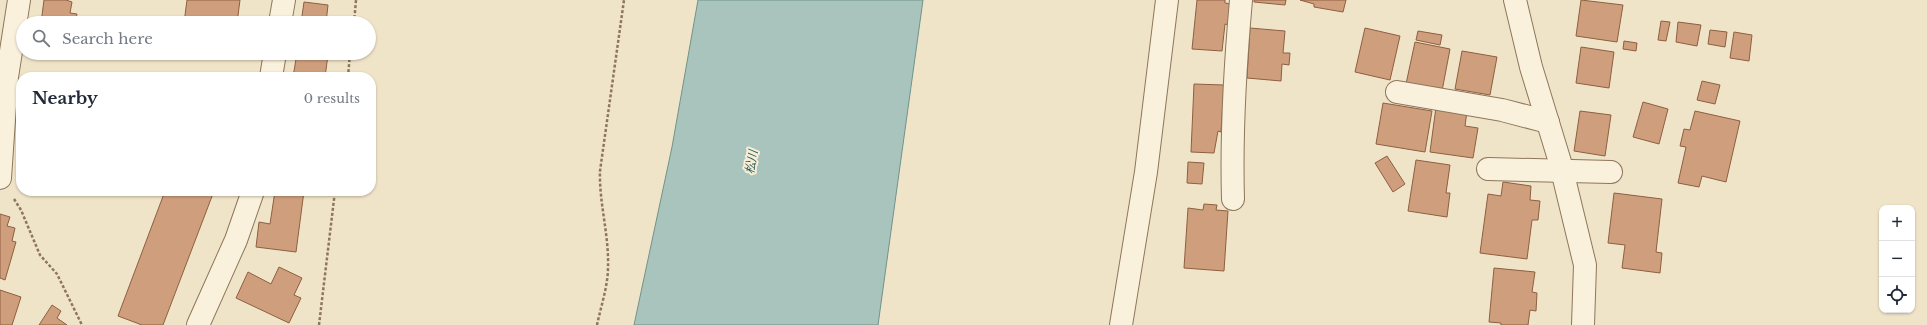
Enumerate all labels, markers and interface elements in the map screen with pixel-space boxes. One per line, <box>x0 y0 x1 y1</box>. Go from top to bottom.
search box <box>16 16 376 60</box>
icon: search <box>30 27 52 49</box>
text: Search here <box>62 29 153 48</box>
text: Nearby <box>32 88 98 109</box>
text: 0 results <box>304 90 360 107</box>
water label: 松川 <box>742 147 761 175</box>
map controls <box>1879 205 1915 313</box>
button: + <box>1879 205 1915 241</box>
button: − <box>1879 241 1915 277</box>
button: locate <box>1879 277 1915 313</box>

